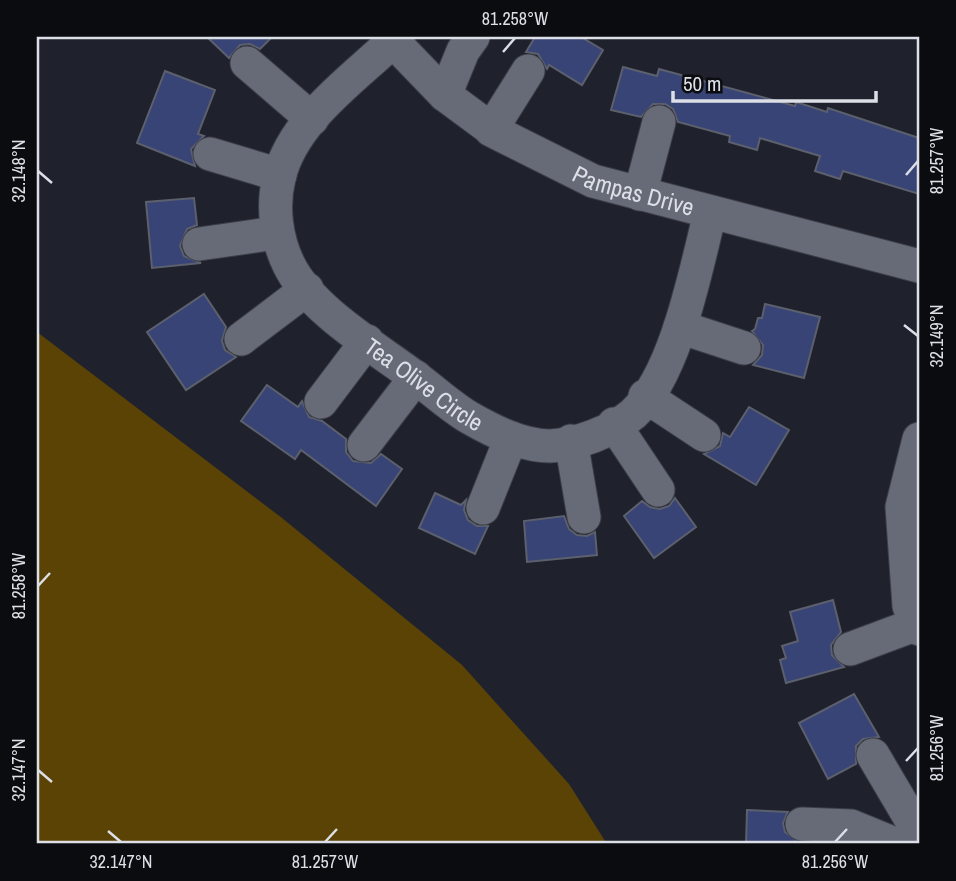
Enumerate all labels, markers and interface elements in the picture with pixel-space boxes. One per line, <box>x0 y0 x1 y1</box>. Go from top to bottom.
text: 81.258°W <box>482 6 548 31</box>
scale bar <box>673 60 876 104</box>
text: 50 m <box>683 69 721 98</box>
text: 81.257°W <box>924 128 949 194</box>
text: 32.148°N <box>6 140 31 203</box>
street label: Pampas Drive <box>567 157 698 223</box>
text: 32.149°N <box>924 305 949 368</box>
street label: Tea Olive Circle <box>358 330 489 438</box>
text: 81.258°W <box>6 553 31 619</box>
text: 81.256°W <box>924 715 949 781</box>
text: 32.147°N <box>6 739 31 802</box>
text: 32.147°N <box>90 849 153 874</box>
text: 81.257°W <box>292 849 358 874</box>
text: 81.256°W <box>802 849 868 874</box>

